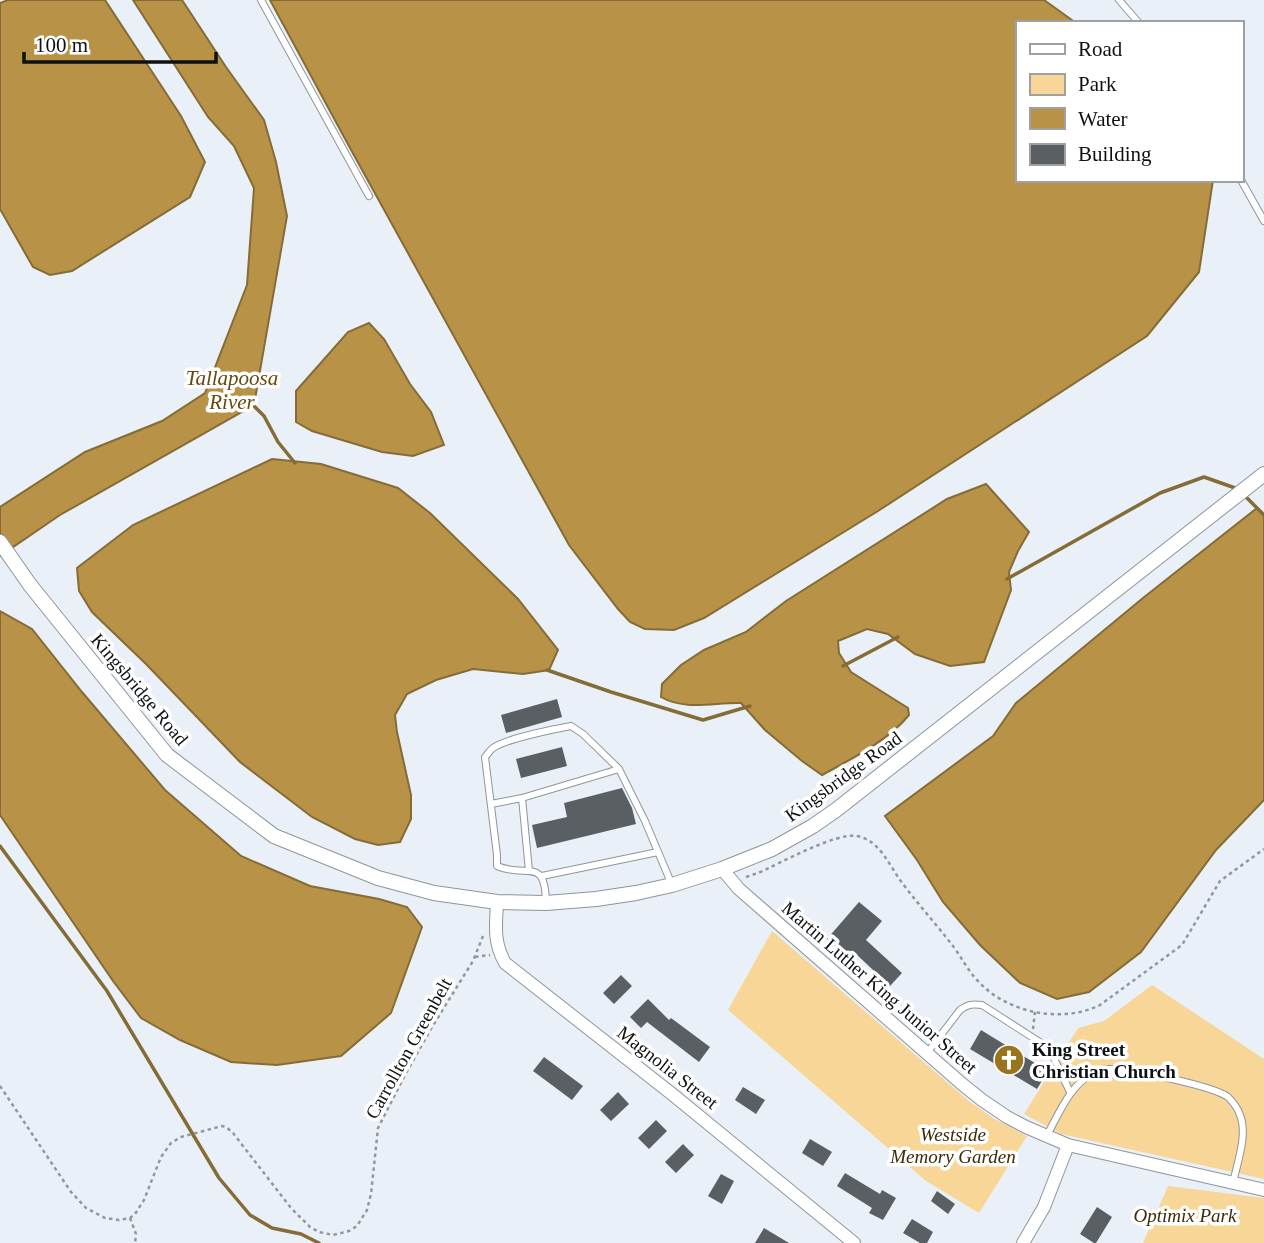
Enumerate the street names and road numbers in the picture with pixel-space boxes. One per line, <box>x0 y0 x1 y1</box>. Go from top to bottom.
street label: Kingsbridge Road <box>87 629 193 750</box>
street label: Kingsbridge Road <box>781 727 906 826</box>
street label: Martin Luther King Junior Street <box>778 897 982 1078</box>
street label: Carrollton Greenbelt <box>361 974 456 1122</box>
street label: Magnolia Street <box>613 1022 723 1114</box>

